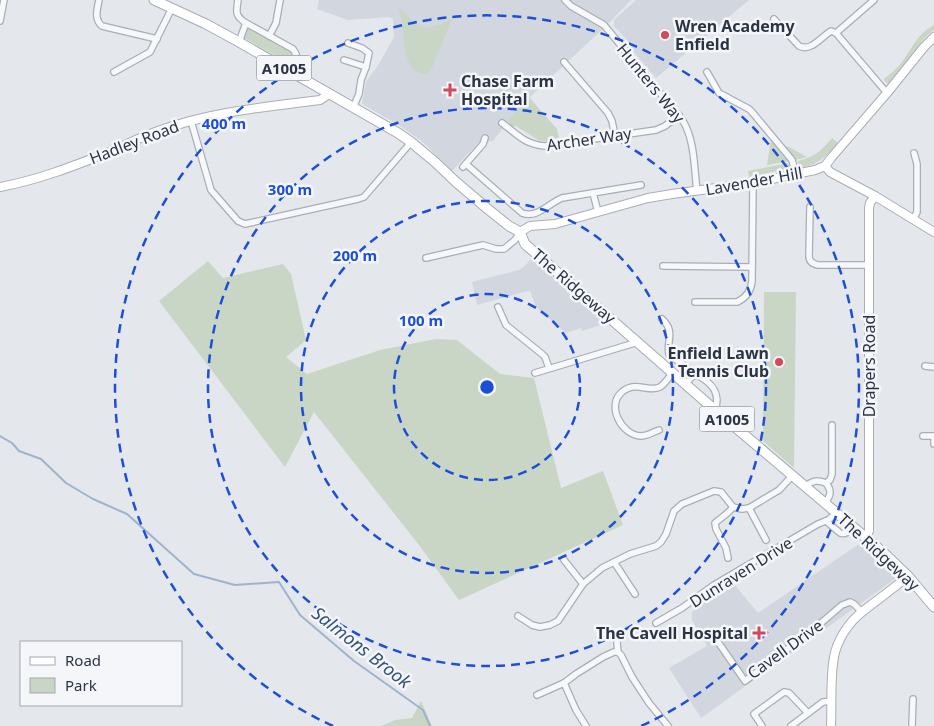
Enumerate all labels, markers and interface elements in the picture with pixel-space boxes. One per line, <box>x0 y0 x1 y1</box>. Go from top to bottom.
place label: Wren Academy Enfield <box>675 15 795 55</box>
marker: Wren Academy Enfield <box>659 29 671 41</box>
street label: Hunters Way <box>612 39 690 128</box>
road number: A1005 <box>256 56 312 80</box>
place label: Chase Farm Hospital <box>461 70 554 110</box>
marker: Chase Farm Hospital <box>443 83 457 97</box>
text: 400 m <box>202 113 246 133</box>
street label: Hadley Road <box>86 115 182 169</box>
street label: Archer Way <box>545 122 634 156</box>
street label: Lavender Hill <box>704 162 804 200</box>
text: 300 m <box>268 179 312 199</box>
street label: The Ridgeway <box>527 244 621 329</box>
text: 200 m <box>333 245 377 265</box>
text: 100 m <box>399 310 443 330</box>
street label: Drapers Road <box>858 315 880 417</box>
place label: Enfield Lawn Tennis Club <box>667 342 769 382</box>
marker: Enfield Lawn Tennis Club <box>773 356 785 368</box>
centre of rings <box>478 378 496 396</box>
road number: A1005 <box>700 406 754 432</box>
street label: The Ridgeway <box>833 508 925 596</box>
street label: Dunraven Drive <box>685 532 797 612</box>
water label: Salmons Brook <box>308 601 417 694</box>
street label: Cavell Drive <box>743 614 827 684</box>
place label: The Cavell Hospital <box>596 622 748 644</box>
marker: The Cavell Hospital <box>752 626 766 640</box>
legend <box>20 641 182 706</box>
text: Road <box>65 650 101 670</box>
text: Park <box>65 675 97 695</box>

